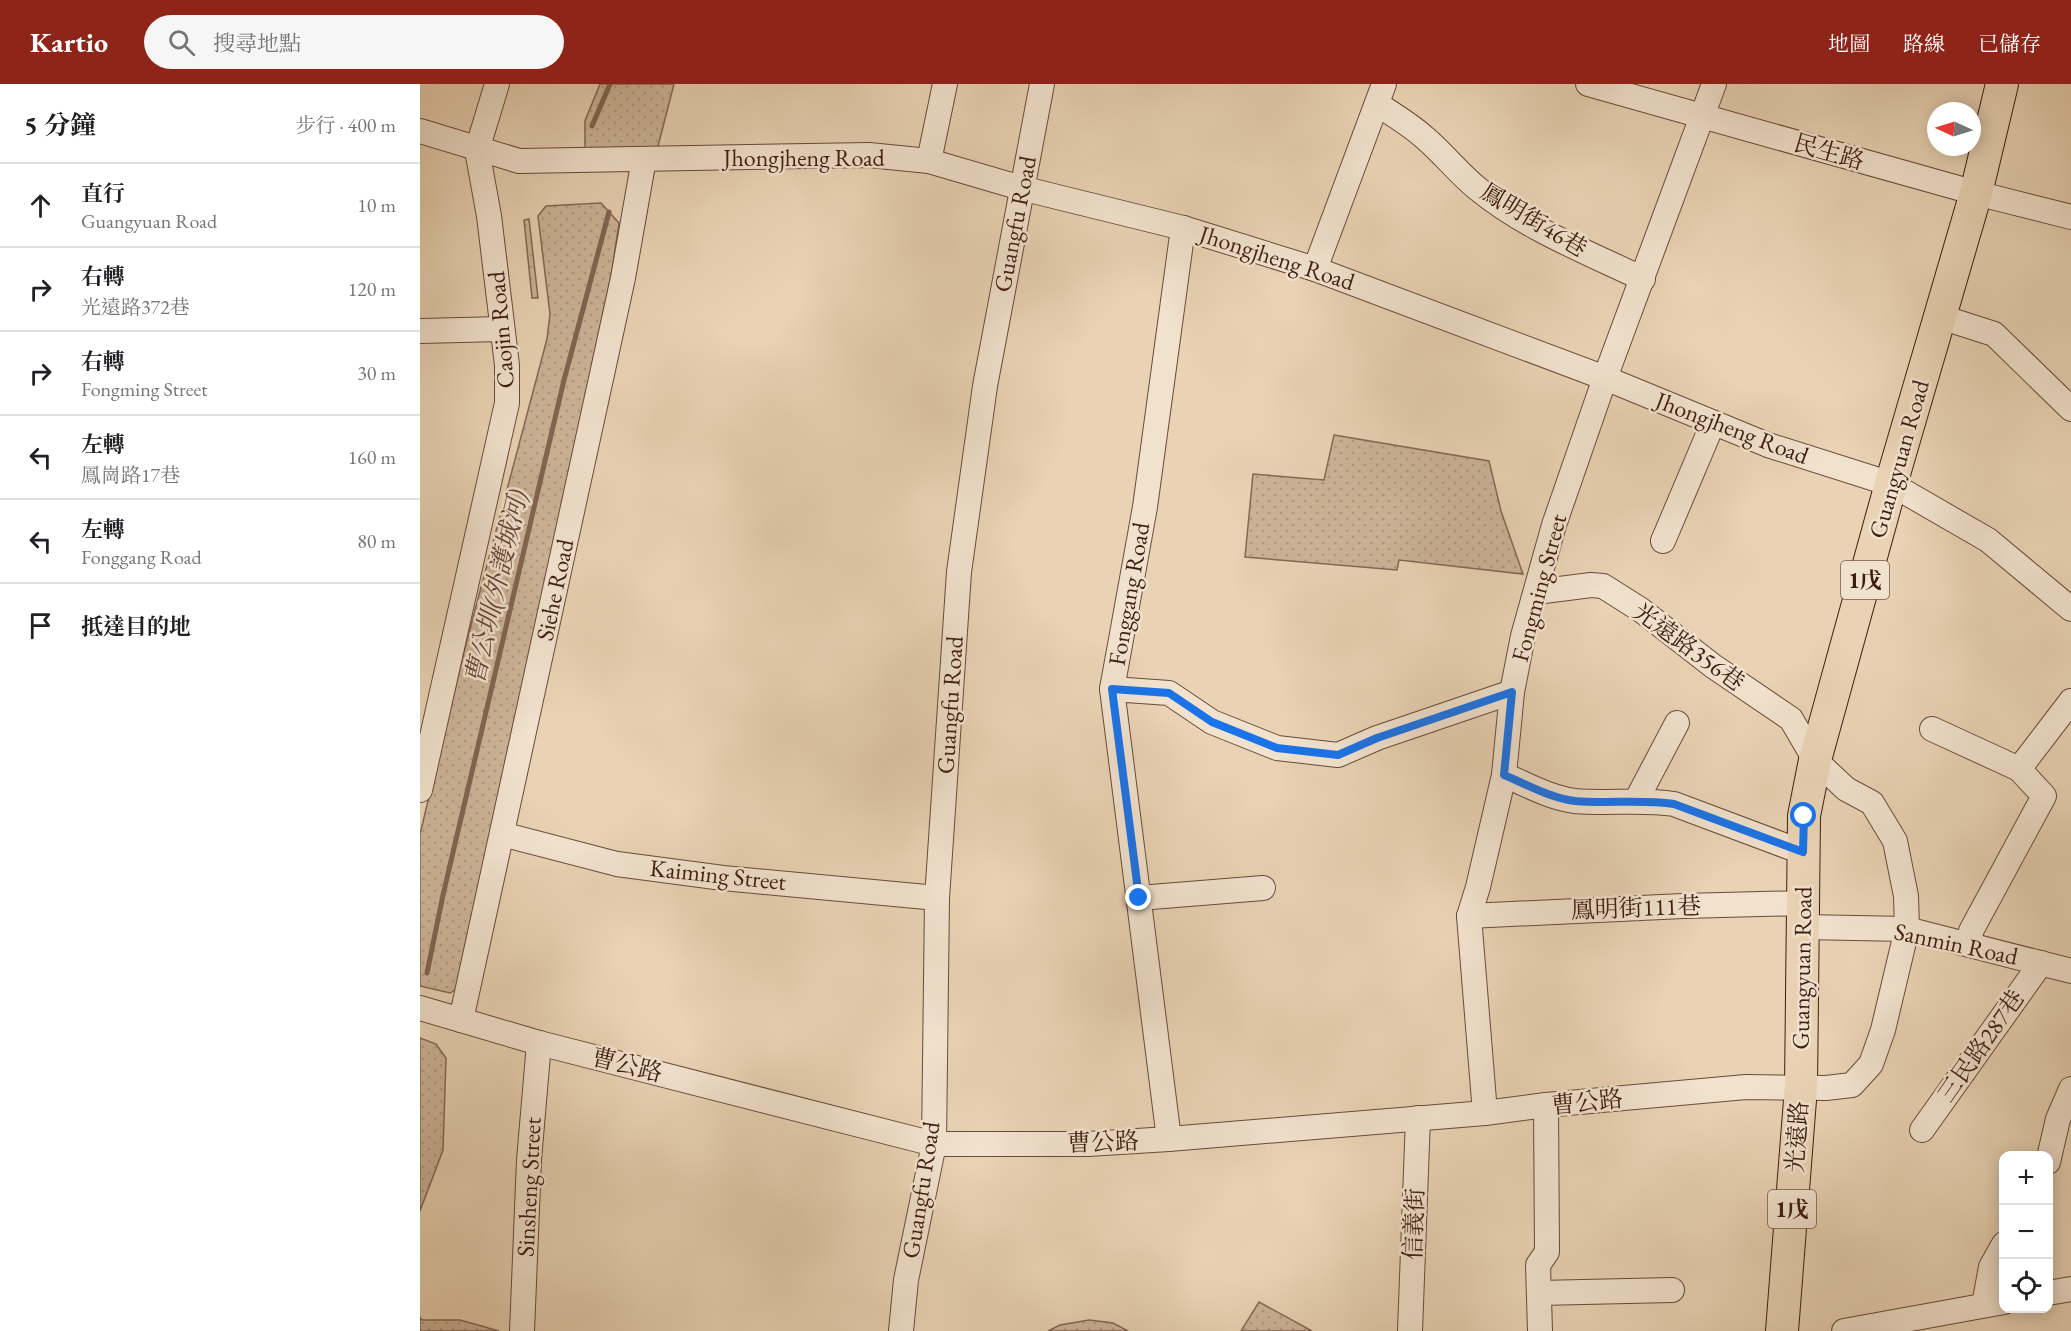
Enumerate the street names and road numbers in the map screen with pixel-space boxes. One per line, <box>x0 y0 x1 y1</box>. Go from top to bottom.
street label: 民生路 <box>1790 127 1868 176</box>
street label: Jhongjheng Road <box>721 142 886 173</box>
street label: Guangfu Road <box>986 152 1043 295</box>
street label: 鳳明街46巷 <box>1475 176 1593 264</box>
street label: Jhongjheng Road <box>1194 217 1360 297</box>
street label: Caojin Road <box>480 269 521 390</box>
street label: Guangyuan Road <box>1861 375 1936 542</box>
street label: Jhongjheng Road <box>1649 383 1814 471</box>
street label: Fongming Street <box>1504 510 1573 665</box>
street label: Fonggang Road <box>1101 519 1156 668</box>
street label: Siehe Road <box>529 535 581 644</box>
road number: 1戊 <box>1841 561 1889 599</box>
street label: 光遠路356巷 <box>1627 596 1751 698</box>
street label: Guangfu Road <box>929 634 970 775</box>
street label: Kaiming Street <box>648 852 788 897</box>
street label: Guangyuan Road <box>1785 885 1818 1050</box>
street label: 鳳明街111巷 <box>1570 890 1702 925</box>
street label: Sanmin Road <box>1891 915 2022 972</box>
street label: 三民路287巷 <box>1930 983 2031 1108</box>
street label: 曹公路 <box>588 1041 666 1088</box>
street label: 曹公路 <box>1550 1082 1624 1121</box>
street label: 光遠路 <box>1779 1100 1814 1174</box>
street label: Sinsheng Street <box>509 1116 548 1258</box>
street label: Guangfu Road <box>894 1118 947 1261</box>
street label: 曹公路 <box>1066 1125 1140 1158</box>
street label: 信義街 <box>1397 1187 1430 1261</box>
road number: 1戊 <box>1768 1190 1816 1228</box>

